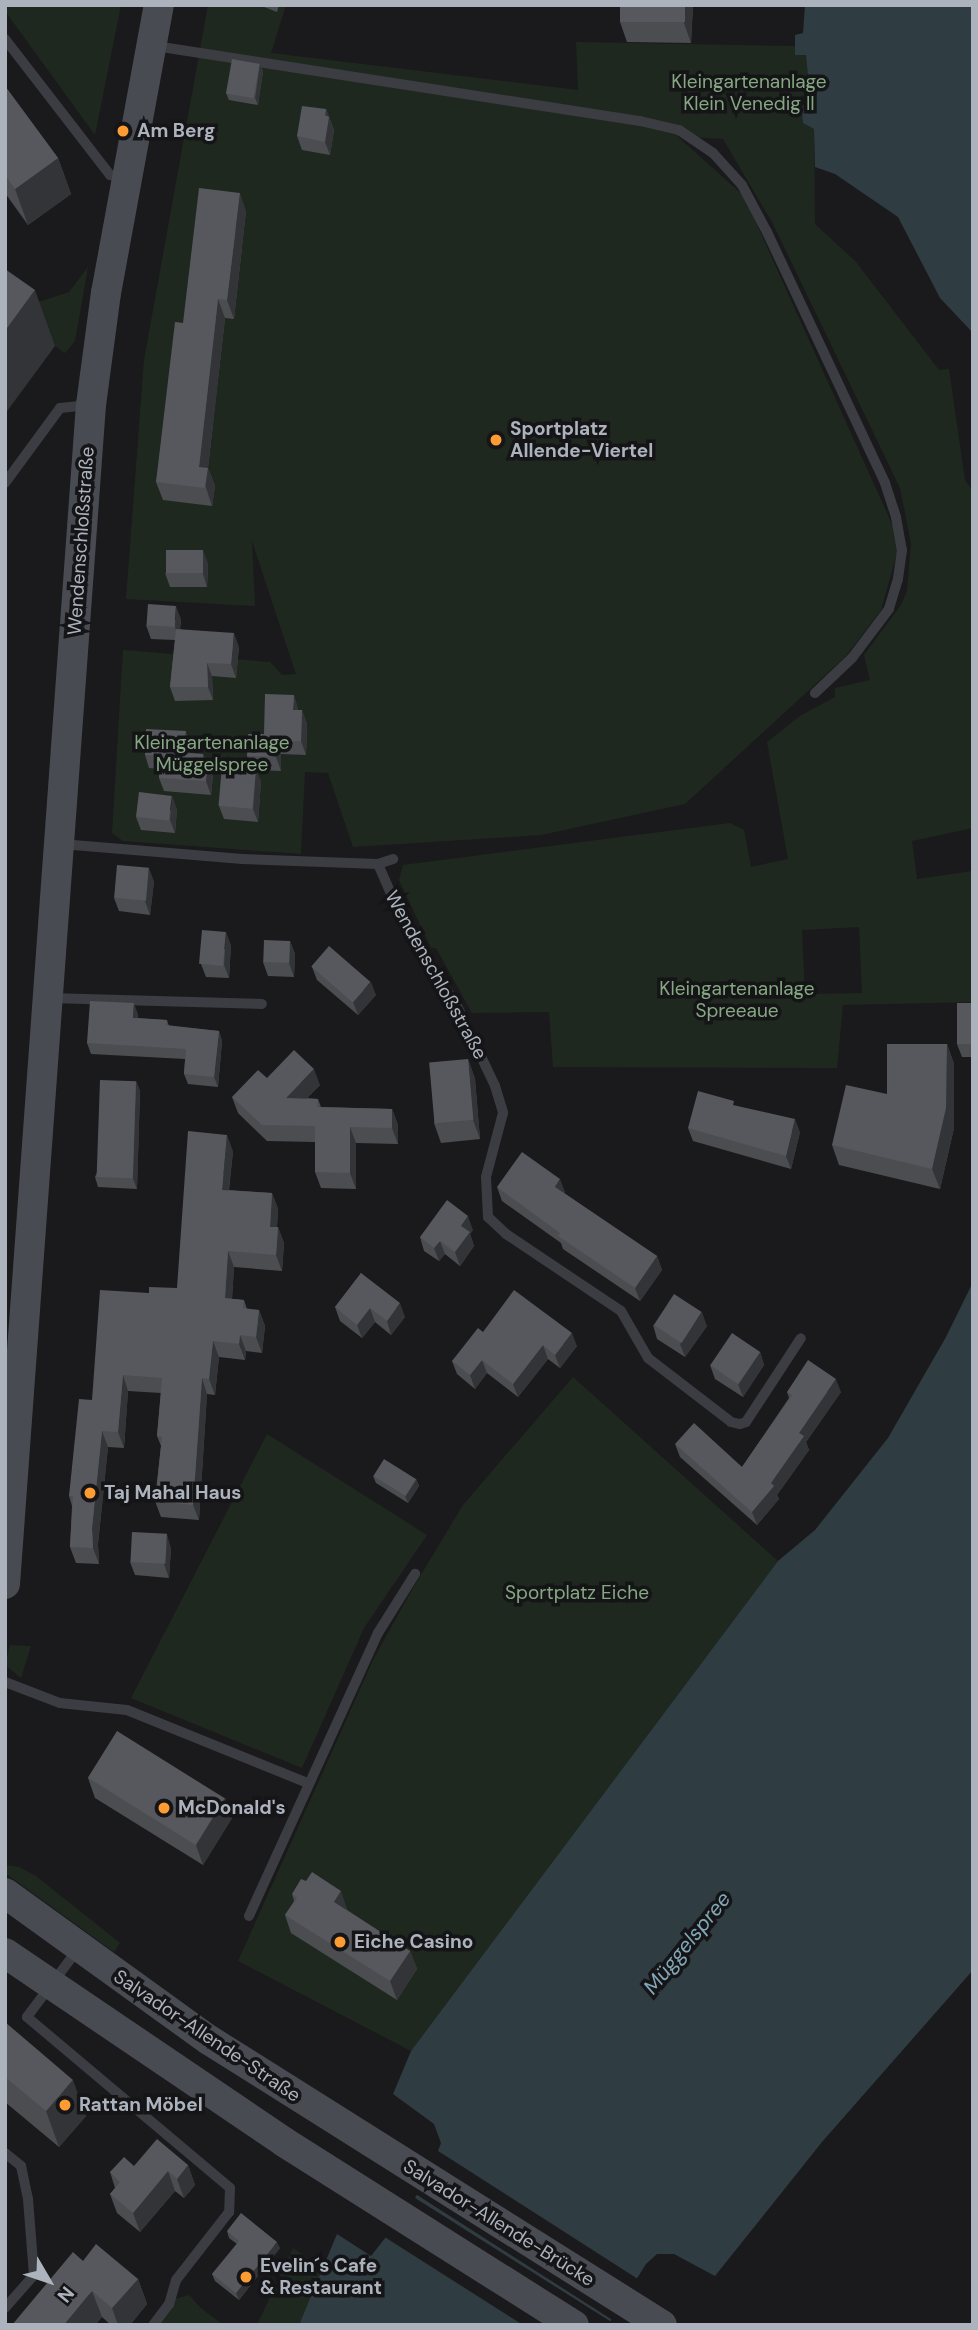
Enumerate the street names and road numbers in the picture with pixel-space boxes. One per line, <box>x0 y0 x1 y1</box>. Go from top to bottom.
street label: Wendenschloßstraße <box>63 446 99 636</box>
street label: Wendenschloßstraße <box>380 887 492 1063</box>
street label: Salvador-Allende-Straße <box>109 1965 305 2107</box>
street label: Salvador-Allende-Brücke <box>399 2155 599 2291</box>

